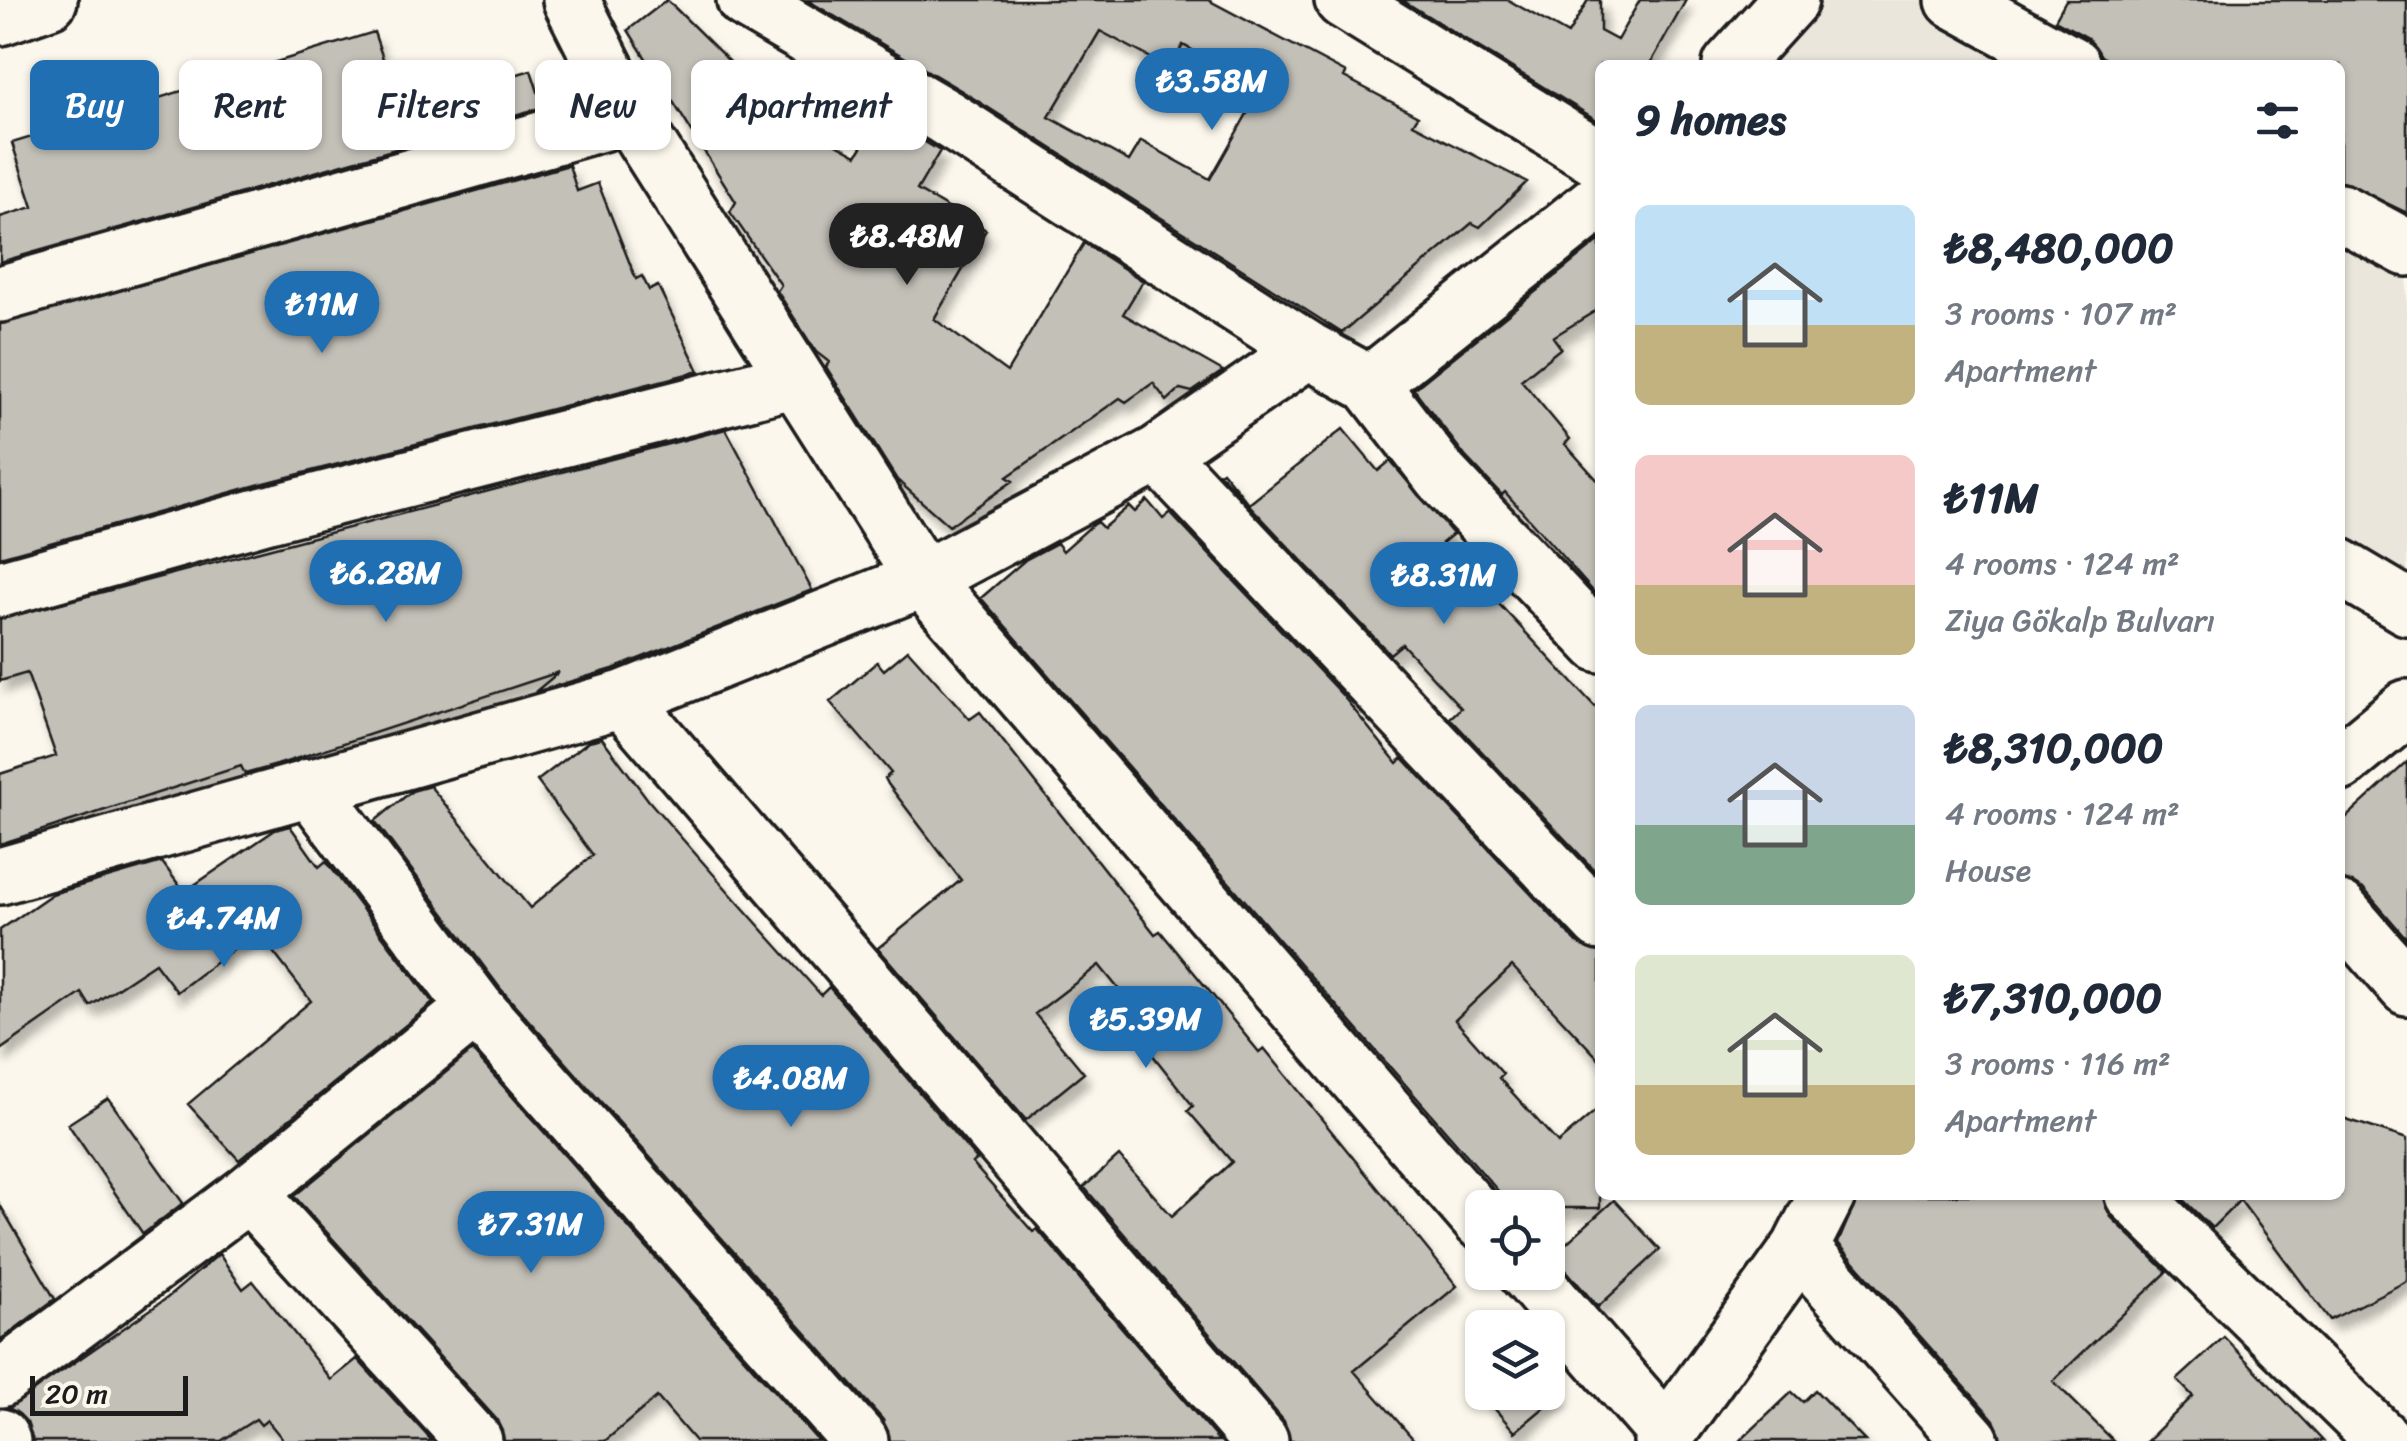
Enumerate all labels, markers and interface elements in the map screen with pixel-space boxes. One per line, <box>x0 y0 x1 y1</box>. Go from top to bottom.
pin: ₺3.58M <box>1131 48 1293 133</box>
text: ₺3.58M <box>1157 52 1267 109</box>
chip: Buy <box>30 60 159 150</box>
chip: Rent <box>179 60 322 150</box>
chip: Filters <box>342 60 515 150</box>
chip: New <box>535 60 671 150</box>
chip: Apartment <box>691 60 927 150</box>
text: 9 homes <box>1635 83 1786 157</box>
icon: filters <box>2250 93 2305 148</box>
pin: ₺8.48M <box>826 203 988 288</box>
text: ₺8.48M <box>851 207 963 264</box>
text: ₺8,480,000 <box>1945 211 2174 285</box>
icon: home <box>1715 245 1835 365</box>
pin: ₺11M <box>263 271 381 356</box>
text: ₺11M <box>286 275 358 332</box>
text: 3 rooms · 107 m² <box>1945 285 2177 342</box>
text: Apartment <box>1945 342 2096 399</box>
text: ₺11M <box>1945 461 2039 535</box>
icon: home <box>1715 495 1835 615</box>
text: 4 rooms · 124 m² <box>1945 535 2180 592</box>
pin: ₺6.28M <box>305 540 467 625</box>
pin: ₺8.31M <box>1363 542 1525 627</box>
text: ₺6.28M <box>331 544 441 601</box>
text: ₺8.31M <box>1392 546 1496 603</box>
text: Ziya Gökalp Bulvarı <box>1945 592 2215 649</box>
text: ₺8,310,000 <box>1945 711 2163 785</box>
icon: home <box>1715 745 1835 865</box>
text: 4 rooms · 124 m² <box>1945 785 2180 842</box>
text: House <box>1945 842 2031 899</box>
pin: ₺4.74M <box>143 885 305 970</box>
text: ₺4.74M <box>168 889 280 946</box>
text: ₺7,310,000 <box>1945 961 2162 1035</box>
pin: ₺5.39M <box>1065 986 1227 1071</box>
text: ₺5.39M <box>1091 990 1201 1047</box>
icon: home <box>1715 995 1835 1115</box>
text: 3 rooms · 116 m² <box>1945 1035 2171 1092</box>
pin: ₺4.08M <box>710 1045 872 1130</box>
text: ₺4.08M <box>735 1049 847 1106</box>
text: Apartment <box>1945 1092 2096 1149</box>
map controls <box>1465 1190 1565 1410</box>
button: locate <box>1465 1190 1565 1290</box>
pin: ₺7.31M <box>450 1191 612 1276</box>
text: ₺7.31M <box>479 1195 583 1252</box>
button: layers <box>1465 1310 1565 1410</box>
text: 20 m <box>45 1369 108 1418</box>
scale bar <box>30 1371 188 1416</box>

